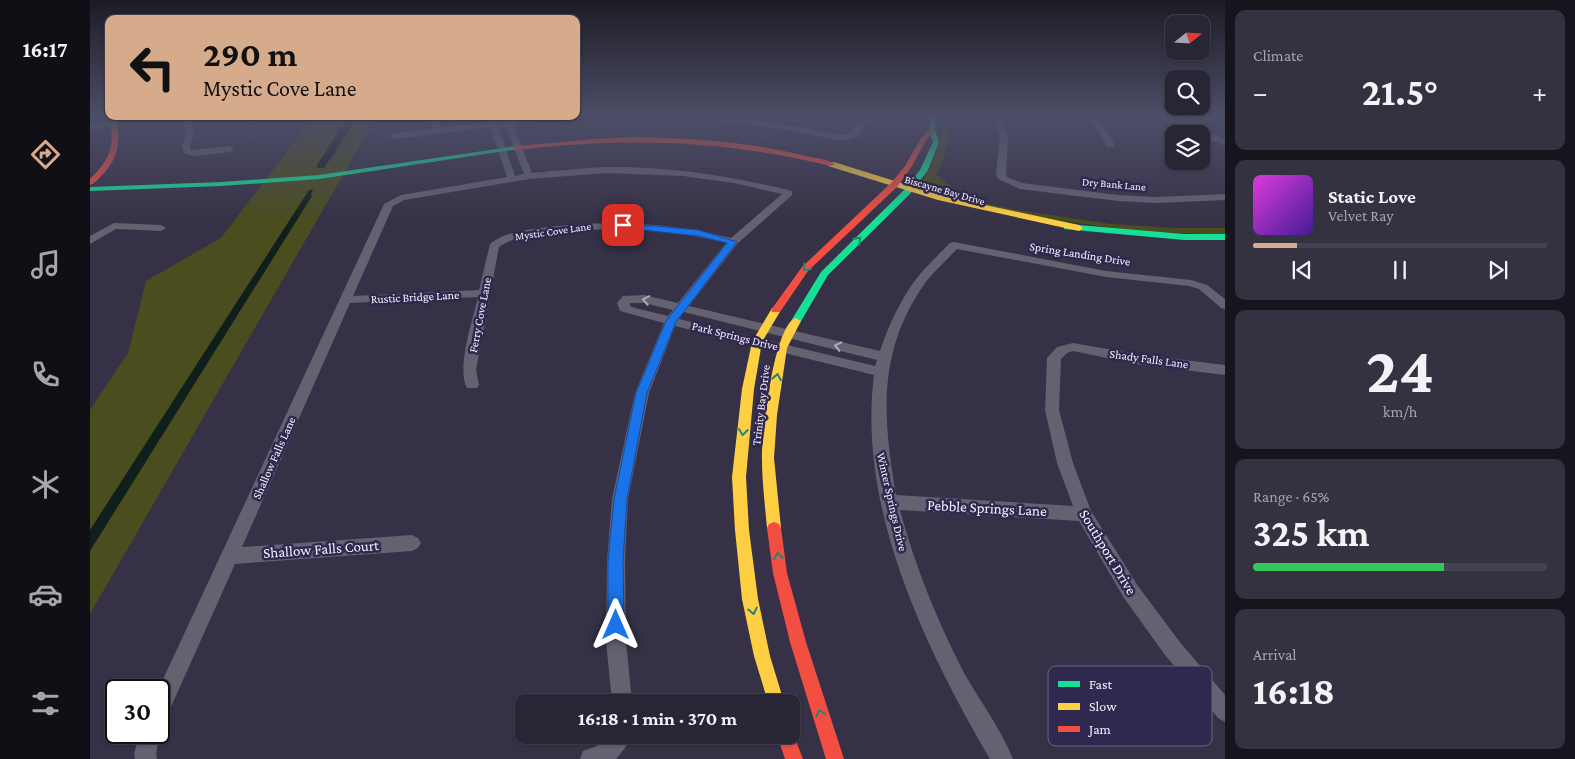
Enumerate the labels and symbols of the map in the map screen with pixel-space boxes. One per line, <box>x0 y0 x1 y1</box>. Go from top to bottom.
north arrow <box>1165 15 1210 60</box>
street label: Biscayne Bay Drive <box>903 173 987 208</box>
street label: Dry Bank Lane <box>1081 175 1147 194</box>
pin <box>602 204 644 246</box>
street label: Mystic Cove Lane <box>514 220 592 243</box>
one-way arrow <box>853 237 862 246</box>
street label: Spring Landing Drive <box>1029 239 1131 269</box>
one-way arrow <box>803 263 812 272</box>
street label: Ferry Cove Lane <box>466 276 494 354</box>
street label: Rustic Bridge Lane <box>370 288 460 306</box>
one-way arrow <box>641 295 650 306</box>
street label: Park Springs Drive <box>691 319 779 353</box>
one-way arrow <box>833 341 842 352</box>
street label: Shady Falls Lane <box>1109 347 1189 371</box>
street label: Trinity Bay Drive <box>749 364 773 446</box>
one-way arrow <box>772 373 782 381</box>
street label: Shallow Falls Lane <box>250 415 298 501</box>
one-way arrow <box>738 428 749 436</box>
street label: Winter Springs Drive <box>874 451 910 553</box>
street label: Pebble Springs Lane <box>927 497 1048 520</box>
street label: Southport Drive <box>1075 507 1140 598</box>
street label: Shallow Falls Court <box>262 537 381 561</box>
one-way arrow <box>773 552 784 560</box>
position arrow <box>589 598 641 650</box>
one-way arrow <box>747 607 758 615</box>
legend <box>1048 666 1212 746</box>
text: Fast <box>1089 676 1113 692</box>
speed limit sign: 30 <box>105 679 170 744</box>
text: Slow <box>1089 698 1117 714</box>
one-way arrow <box>815 709 825 717</box>
text: Jam <box>1087 721 1111 737</box>

